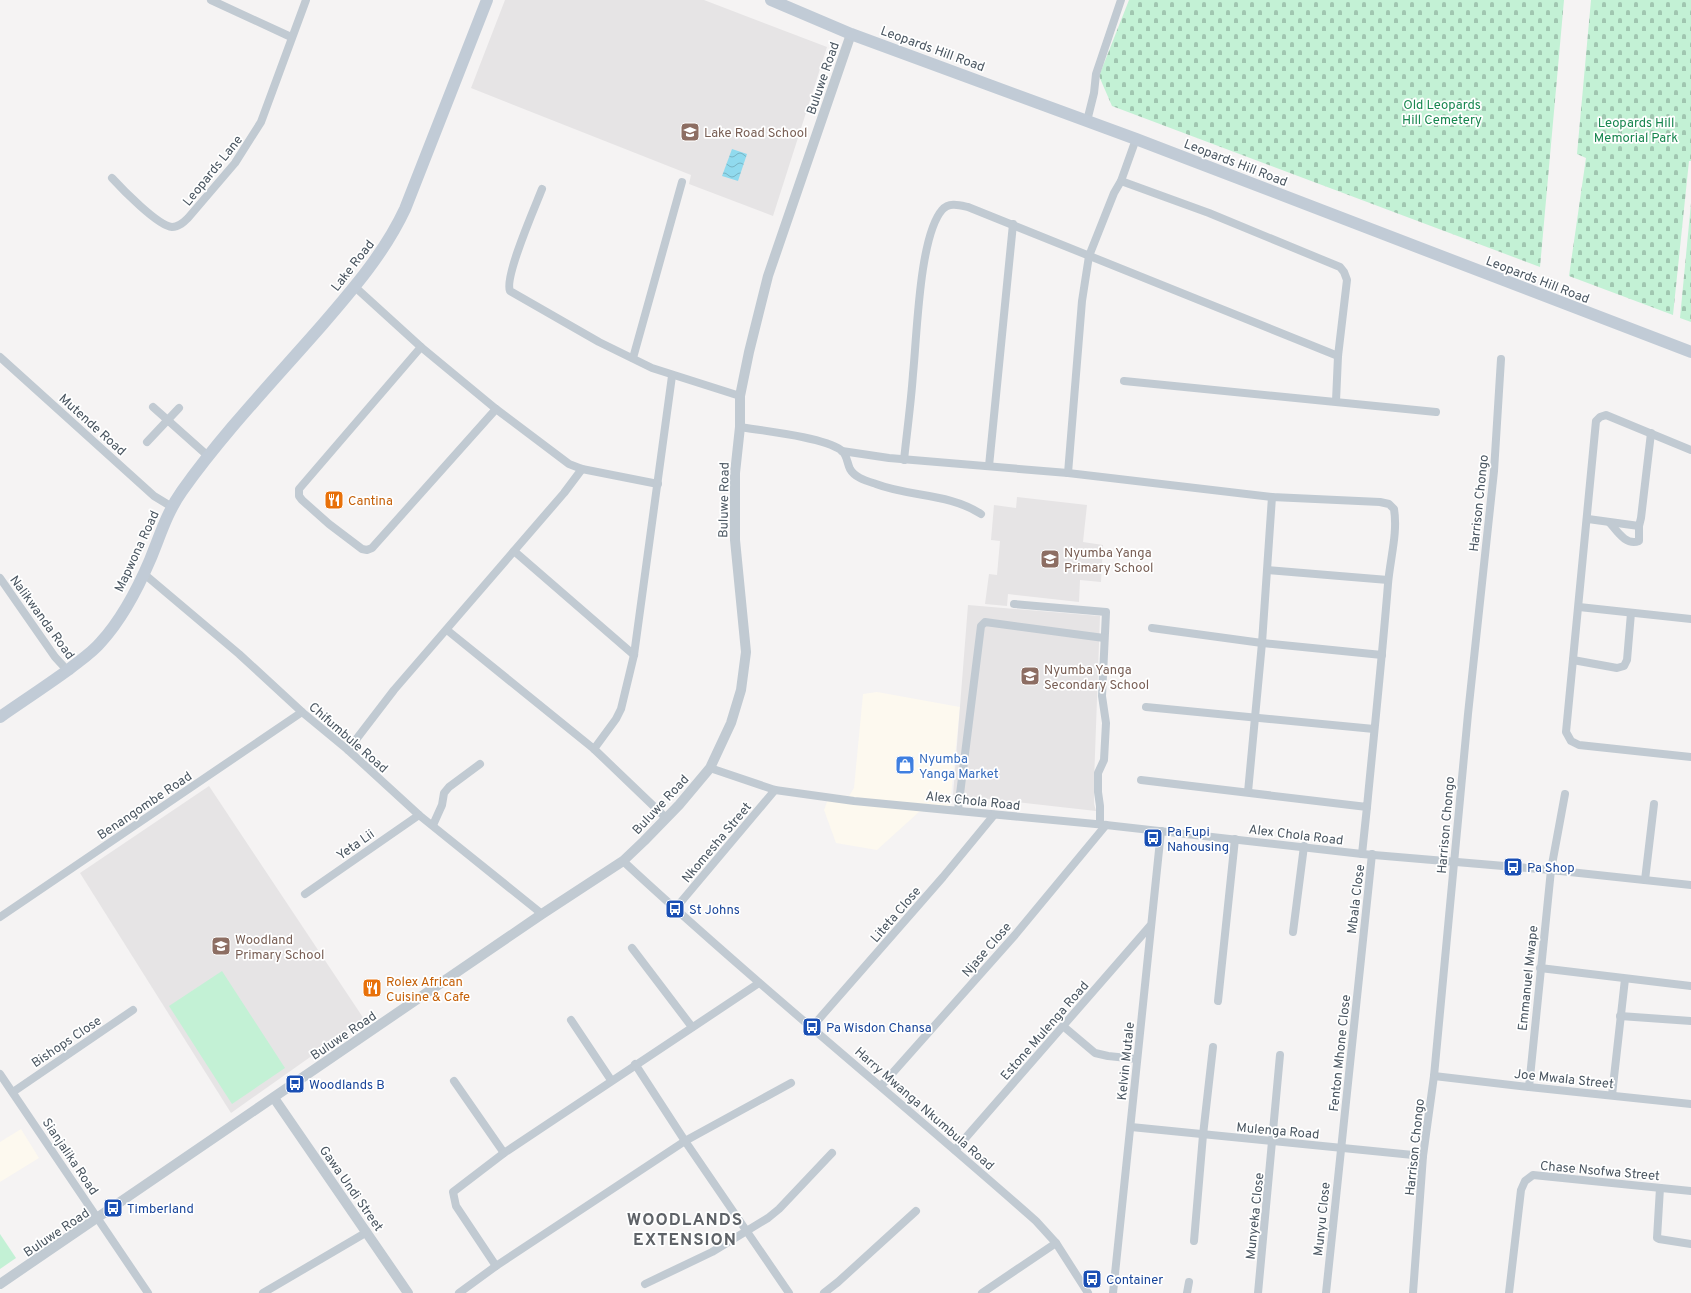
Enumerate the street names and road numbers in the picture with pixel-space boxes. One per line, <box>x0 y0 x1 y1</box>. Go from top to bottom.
street label: Leopards Hill Road <box>878 24 987 76</box>
street label: Buluwe Road <box>804 40 844 117</box>
street label: Leopards Lane <box>180 133 247 210</box>
street label: Leopards Hill Road <box>1181 137 1289 191</box>
street label: Lake Road <box>329 237 379 295</box>
street label: Leopards Hill Road <box>1483 254 1591 308</box>
street label: Mutende Road <box>55 391 128 460</box>
street label: Harrison Chongo <box>1467 454 1493 553</box>
street label: Buluwe Road <box>716 462 734 538</box>
street label: Mapwona Road <box>112 509 164 595</box>
street label: Nalikwanda Road <box>6 573 77 663</box>
street label: Chifumbule Road <box>305 700 391 777</box>
street label: Benangombe Road <box>95 769 196 844</box>
street label: Buluwe Road <box>630 772 693 839</box>
street label: Harrison Chongo <box>1435 776 1459 875</box>
street label: Alex Chola Road <box>925 789 1021 815</box>
street label: Nkomesha Street <box>679 800 756 887</box>
street label: Alex Chola Road <box>1248 822 1344 850</box>
street label: Yeta Lii <box>334 827 378 864</box>
street label: Mbala Close <box>1345 864 1369 935</box>
street label: Liteta Close <box>868 884 925 947</box>
street label: Njase Close <box>959 920 1016 981</box>
street label: Emmanuel Mwape <box>1515 925 1542 1032</box>
street label: Estone Mulenga Road <box>998 978 1093 1084</box>
street label: Fenton Mhone Close <box>1327 994 1355 1112</box>
street label: Buluwe Road <box>308 1009 380 1065</box>
street label: Bishops Close <box>29 1013 105 1072</box>
street label: Kelvin Mutale <box>1115 1021 1139 1101</box>
street label: Harry Mwanga Nkumbula Road <box>851 1045 997 1174</box>
street label: Joe Mwala Street <box>1513 1067 1615 1093</box>
street label: Harrison Chongo <box>1403 1098 1429 1197</box>
street label: Sianjalika Road <box>38 1116 101 1199</box>
street label: Mulenga Road <box>1236 1120 1320 1144</box>
street label: Gawa Undi Street <box>315 1143 386 1235</box>
street label: Chase Nsofwa Street <box>1539 1159 1660 1185</box>
street label: Munyeka Close <box>1243 1172 1269 1260</box>
street label: Munyu Close <box>1311 1181 1335 1257</box>
street label: Buluwe Road <box>21 1206 93 1262</box>

